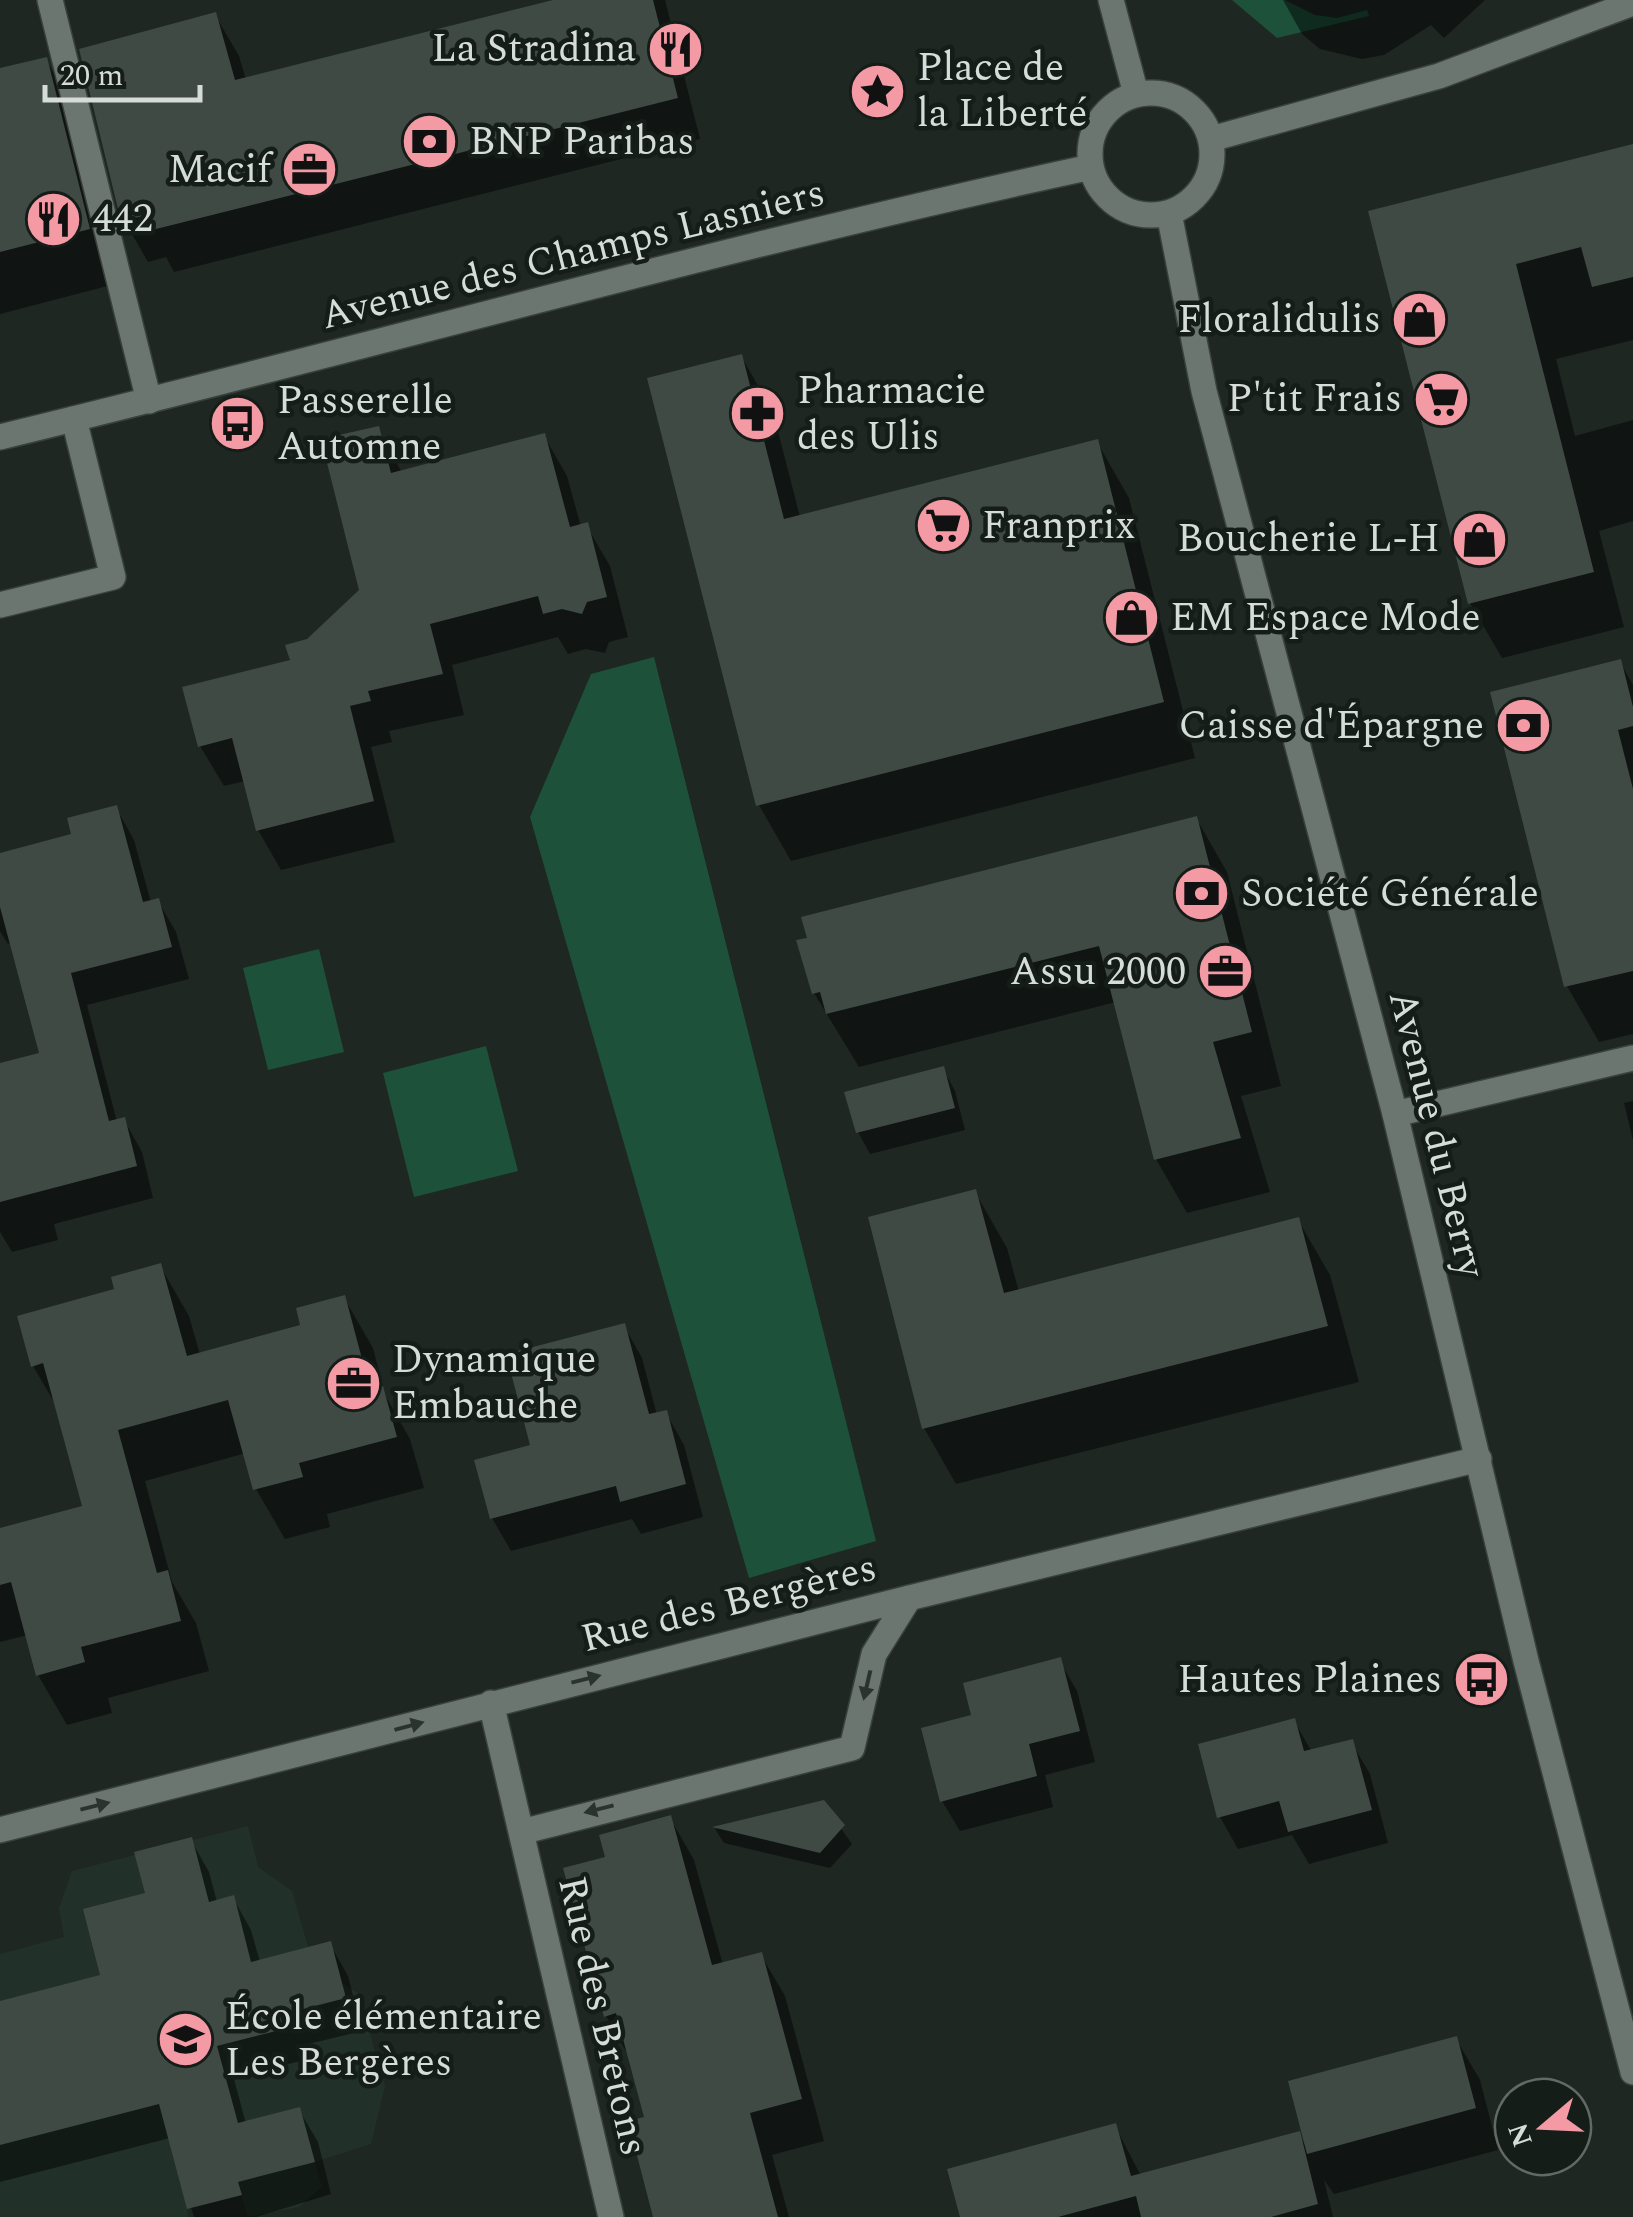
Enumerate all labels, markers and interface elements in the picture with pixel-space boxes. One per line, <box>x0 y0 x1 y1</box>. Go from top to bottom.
place label: La Stradina <box>432 19 636 80</box>
restaurant icon: La Stradina <box>645 19 705 79</box>
place label: Place de la Liberté <box>917 38 1087 145</box>
scale bar <box>45 40 200 102</box>
text: 20 m <box>60 53 123 99</box>
place icon: Place de la Liberté <box>848 61 908 121</box>
bank icon: BNP Paribas <box>400 112 460 172</box>
place label: BNP Paribas <box>469 112 695 173</box>
place label: Macif <box>168 140 274 201</box>
office icon: Macif <box>280 140 340 200</box>
street label: Avenue des Champs Lasniers <box>315 163 831 347</box>
restaurant icon: 442 <box>24 189 84 249</box>
place label: 442 <box>93 189 153 250</box>
place label: Floralidulis <box>1178 290 1381 351</box>
shop icon: Floralidulis <box>1390 290 1450 350</box>
place label: Pharmacie des Ulis <box>797 361 986 468</box>
place label: P'tit Frais <box>1227 369 1402 430</box>
supermarket icon: P'tit Frais <box>1411 369 1471 429</box>
place label: Passerelle Automne <box>277 371 453 478</box>
pharmacy icon: Pharmacie des Ulis <box>728 384 788 444</box>
bus stop icon: Passerelle Automne <box>208 394 268 454</box>
supermarket icon: Franprix <box>913 496 973 556</box>
place label: Franprix <box>982 496 1135 557</box>
place label: Boucherie L-H <box>1177 509 1440 570</box>
shop icon: Boucherie L-H <box>1449 509 1509 569</box>
shop icon: EM Espace Mode <box>1101 588 1161 648</box>
place label: EM Espace Mode <box>1170 588 1481 649</box>
place label: Caisse d'Épargne <box>1179 696 1484 757</box>
bank icon: Caisse d'Épargne <box>1493 696 1553 756</box>
bank icon: Société Générale <box>1172 864 1232 924</box>
place label: Société Générale <box>1241 864 1539 925</box>
place label: Assu 2000 <box>1010 942 1186 1003</box>
office icon: Assu 2000 <box>1195 942 1255 1002</box>
street label: Avenue du Berry <box>1371 984 1502 1286</box>
place label: Dynamique Embauche <box>392 1330 596 1437</box>
office icon: Dynamique Embauche <box>323 1353 383 1413</box>
street label: Rue des Bergères <box>575 1538 883 1670</box>
place label: Hautes Plaines <box>1178 1650 1442 1711</box>
bus stop icon: Hautes Plaines <box>1451 1650 1511 1710</box>
one-way arrow <box>859 1670 874 1701</box>
one-way arrow <box>571 1671 602 1687</box>
one-way arrow <box>394 1717 425 1733</box>
one-way arrow <box>80 1798 111 1814</box>
one-way arrow <box>583 1802 614 1818</box>
street label: Rue des Bretons <box>540 1870 664 2162</box>
place label: École élémentaire Les Bergères <box>225 1987 542 2094</box>
school or university icon: École élémentaire Les Bergères <box>156 2010 216 2070</box>
north arrow <box>1493 2077 1593 2177</box>
text: N <box>1497 2117 1545 2152</box>

